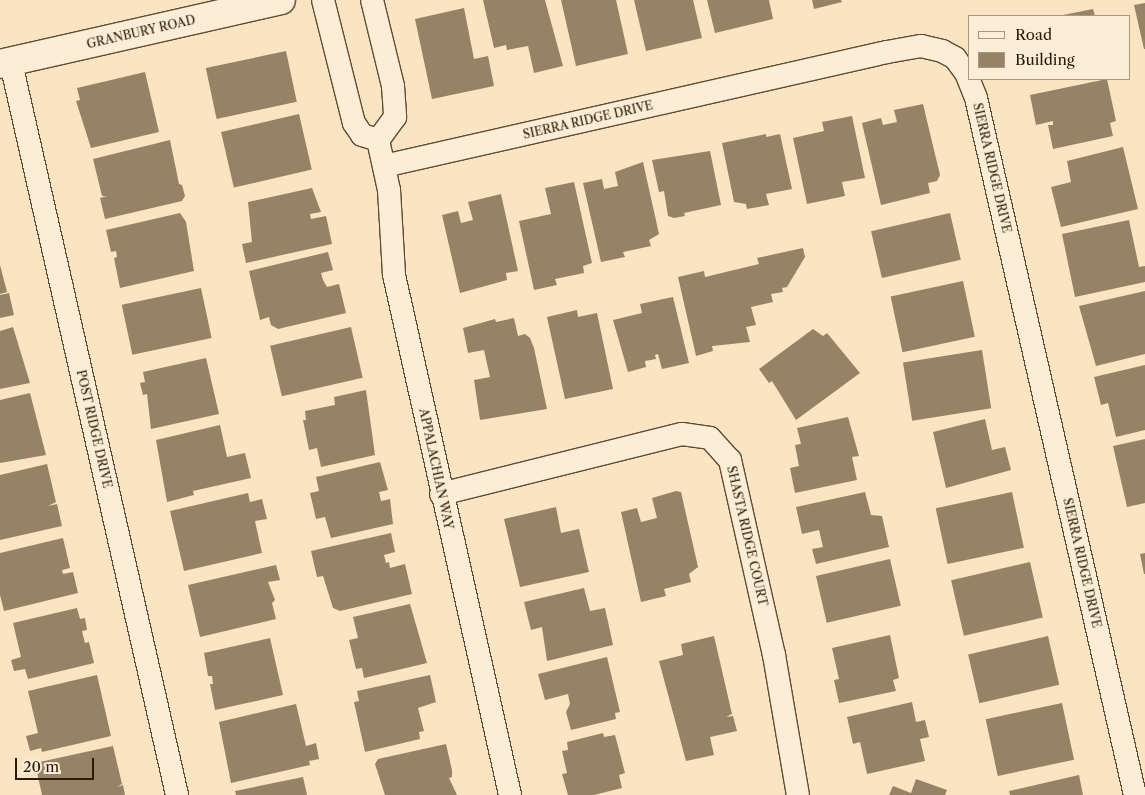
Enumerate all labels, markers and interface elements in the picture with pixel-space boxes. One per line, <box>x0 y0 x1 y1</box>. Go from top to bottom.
street label: GRANBURY ROAD <box>85 12 197 52</box>
legend <box>968 15 1130 80</box>
text: Road <box>1015 25 1052 44</box>
text: Building <box>1015 50 1075 69</box>
street label: SIERRA RIDGE DRIVE <box>521 98 655 142</box>
street label: SIERRA RIDGE DRIVE <box>970 101 1014 235</box>
street label: POST RIDGE DRIVE <box>73 368 115 490</box>
street label: APPALACHIAN WAY <box>416 407 456 531</box>
street label: SHASTA RIDGE COURT <box>724 464 770 608</box>
street label: SIERRA RIDGE DRIVE <box>1060 496 1104 630</box>
scale bar <box>18 748 96 780</box>
text: 20 m <box>23 757 59 776</box>

